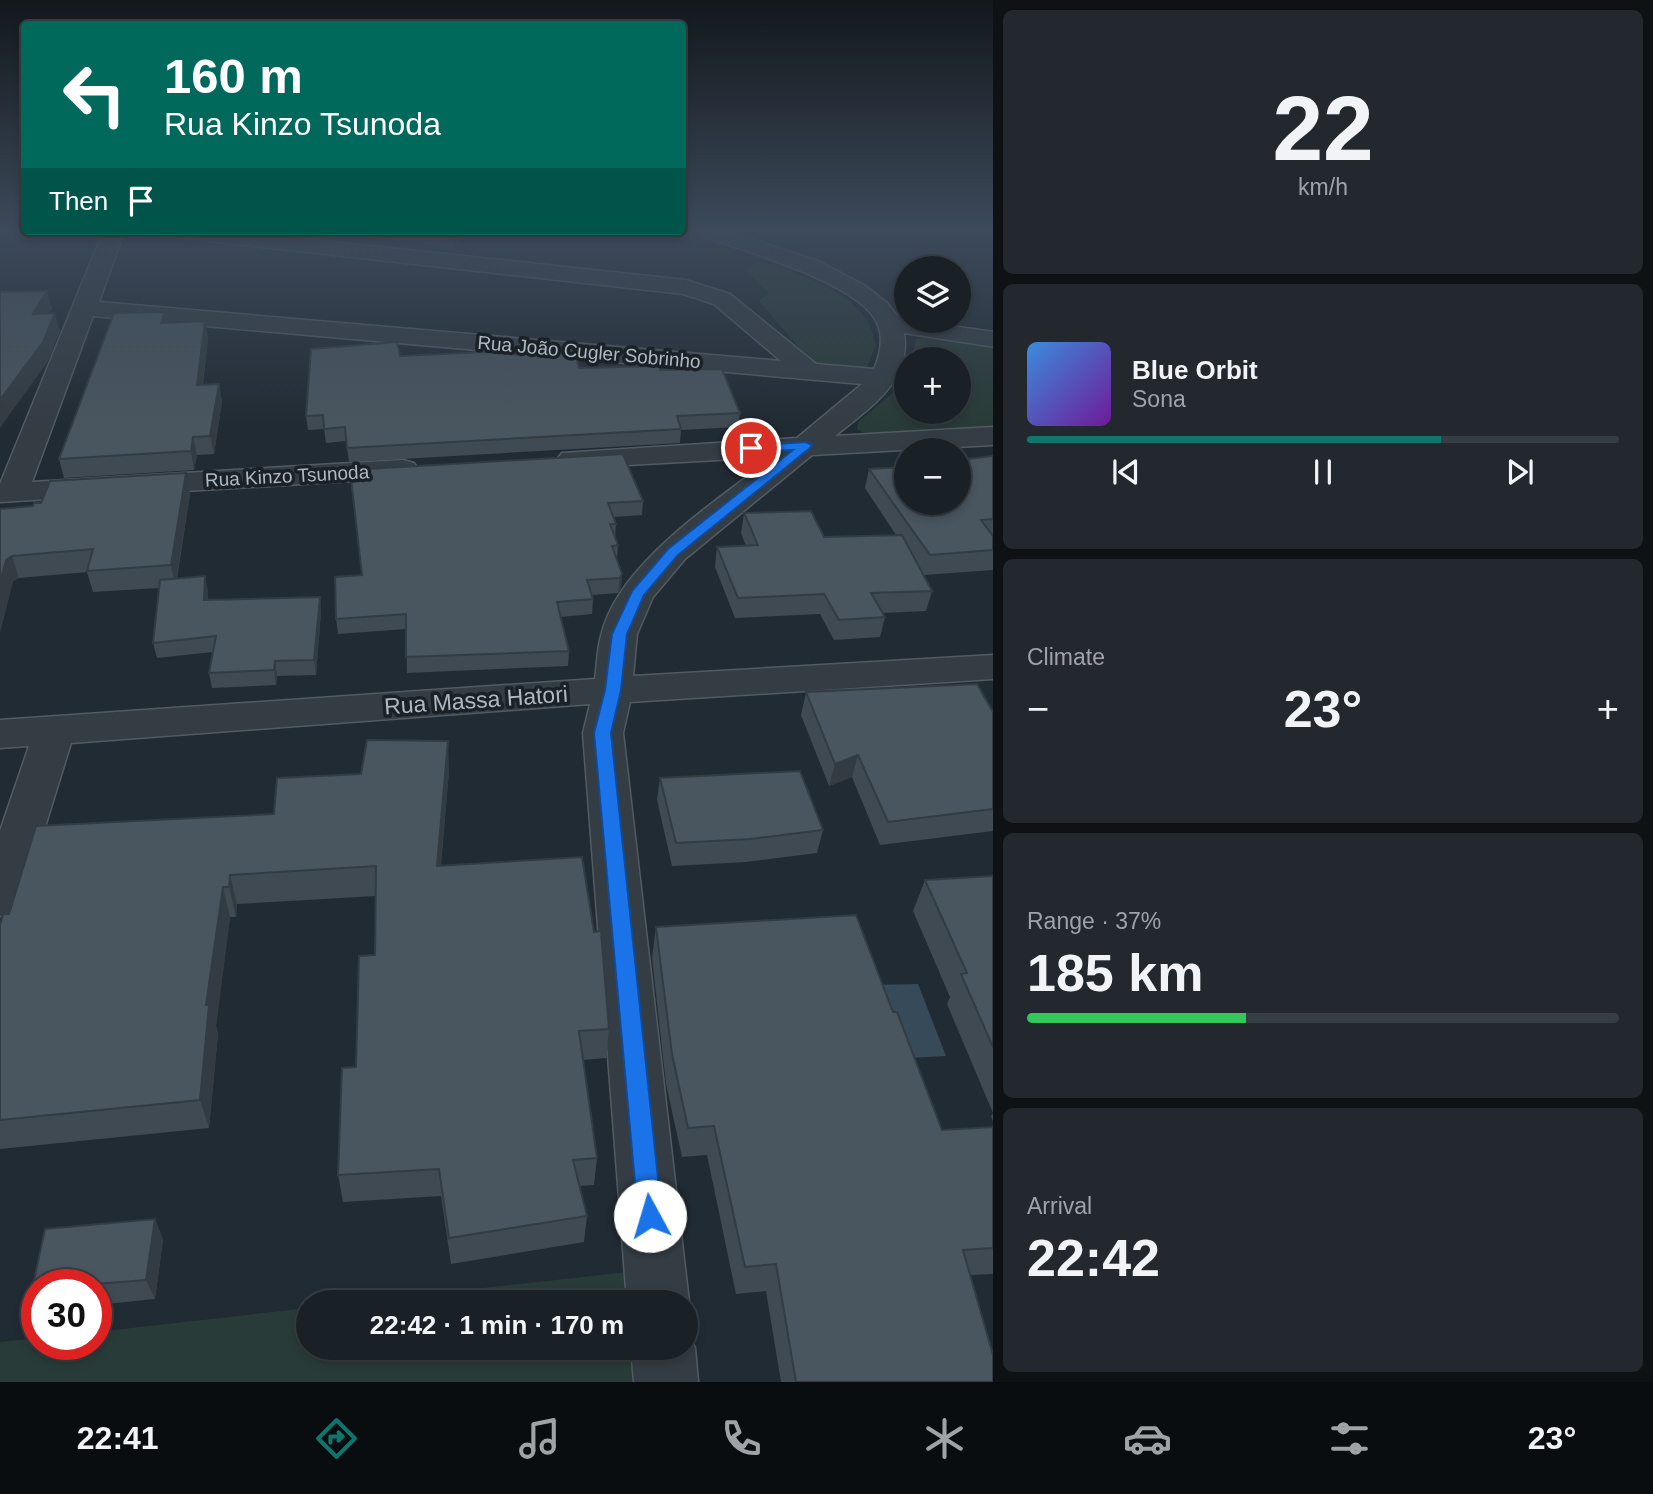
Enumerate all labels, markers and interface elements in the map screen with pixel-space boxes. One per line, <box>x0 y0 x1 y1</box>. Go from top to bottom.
icon: left <box>49 49 140 140</box>
text: 160 m <box>164 49 303 103</box>
text: 22 <box>1272 78 1374 179</box>
text: Rua Kinzo Tsunoda <box>164 106 441 142</box>
text: km/h <box>1298 174 1348 200</box>
icon: arrive <box>122 182 160 220</box>
text: Then <box>49 186 108 216</box>
map controls <box>894 256 971 515</box>
button: layers <box>894 256 971 333</box>
street label: Rua João Cugler Sobrinho <box>477 332 701 372</box>
button: + <box>894 347 971 424</box>
text: Blue Orbit <box>1132 355 1258 385</box>
text: Sona <box>1132 386 1186 412</box>
pin <box>721 418 781 478</box>
icon: arrive <box>732 429 770 467</box>
button: − <box>894 438 971 515</box>
icon: previous <box>1107 453 1145 491</box>
icon: pause <box>1304 453 1342 491</box>
icon: next <box>1501 453 1539 491</box>
street label: Rua Kinzo Tsunoda <box>204 461 370 491</box>
text: Climate <box>1027 644 1105 670</box>
text: 23° <box>1284 680 1362 738</box>
street label: Rua Massa Hatori <box>383 681 569 719</box>
text: − <box>1027 688 1049 730</box>
text: + <box>1597 688 1619 730</box>
text: Range · 37% <box>1027 908 1161 934</box>
text: 185 km <box>1027 944 1203 1002</box>
position arrow <box>613 1179 687 1253</box>
text: Arrival <box>1027 1193 1092 1219</box>
text: 22:42 <box>1027 1229 1160 1287</box>
speed limit sign: 30 <box>21 1269 112 1360</box>
text: 22:42 · 1 min · 170 m <box>370 1310 624 1340</box>
icon: directions <box>312 1414 361 1463</box>
icon: music <box>515 1414 564 1463</box>
icon: phone <box>717 1414 766 1463</box>
icon: climate <box>920 1414 969 1463</box>
icon: car <box>1123 1414 1172 1463</box>
icon: filters <box>1325 1414 1374 1463</box>
text: 22:41 <box>77 1420 159 1456</box>
text: 23° <box>1528 1420 1576 1456</box>

